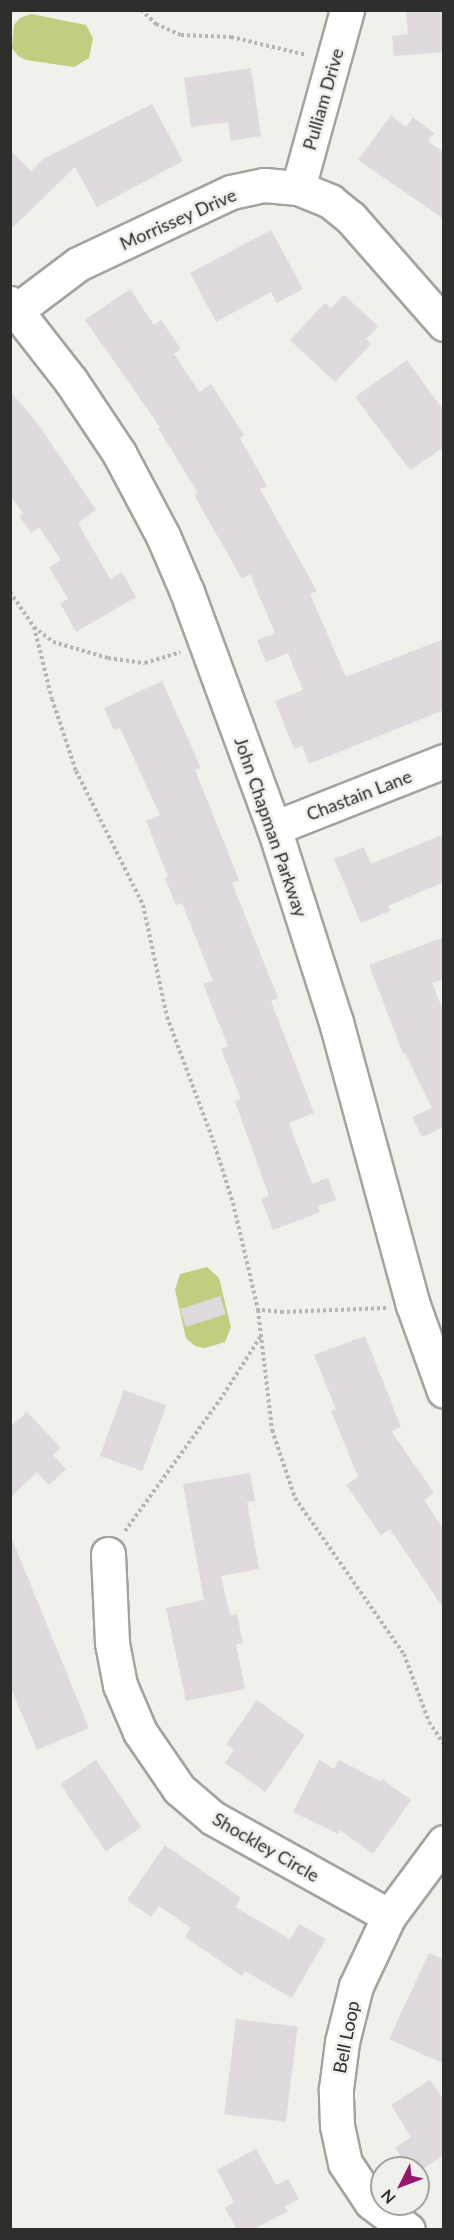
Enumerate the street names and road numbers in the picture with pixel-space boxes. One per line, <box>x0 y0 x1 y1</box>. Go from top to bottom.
street label: Pulliam Drive <box>298 46 348 152</box>
street label: Morrissey Drive <box>116 184 240 254</box>
street label: John Chapman Parkway <box>230 734 312 920</box>
street label: Chastain Lane <box>303 765 415 825</box>
street label: Shockley Circle <box>209 1808 323 1886</box>
street label: Bell Loop <box>328 1999 364 2075</box>

